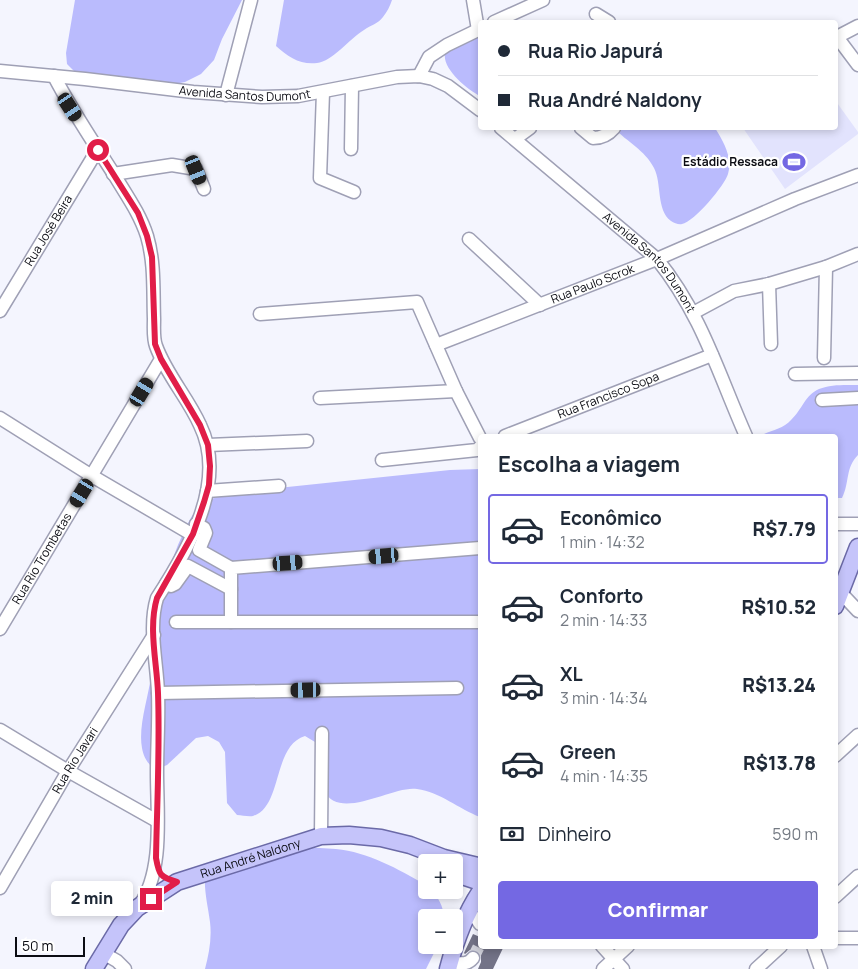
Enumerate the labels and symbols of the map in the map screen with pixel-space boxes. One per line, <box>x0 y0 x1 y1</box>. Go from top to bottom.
street label: Avenida Santos Dumont <box>178 81 312 105</box>
car <box>55 90 84 124</box>
route start <box>87 139 109 161</box>
sports icon: Estádio Ressaca <box>781 149 807 175</box>
car <box>183 153 208 187</box>
place label: Estádio Ressaca <box>683 153 778 170</box>
street label: Rua José Beira <box>20 192 76 269</box>
street label: Avenida Santos Dumont <box>599 208 700 316</box>
street label: Rua Paulo Scrok <box>548 259 638 308</box>
street label: Rua Francisco Sopa <box>555 368 661 423</box>
car <box>127 375 156 409</box>
car <box>67 476 96 510</box>
street label: Rua Rio Trombetas <box>8 509 75 607</box>
car <box>368 547 399 565</box>
car <box>272 554 303 572</box>
car <box>290 682 321 698</box>
street label: Rua Rio Javari <box>48 724 102 797</box>
street label: Rua André Naldony <box>198 834 304 882</box>
callout: 2 min <box>51 882 134 916</box>
route end <box>140 888 162 910</box>
scale bar <box>15 934 85 957</box>

